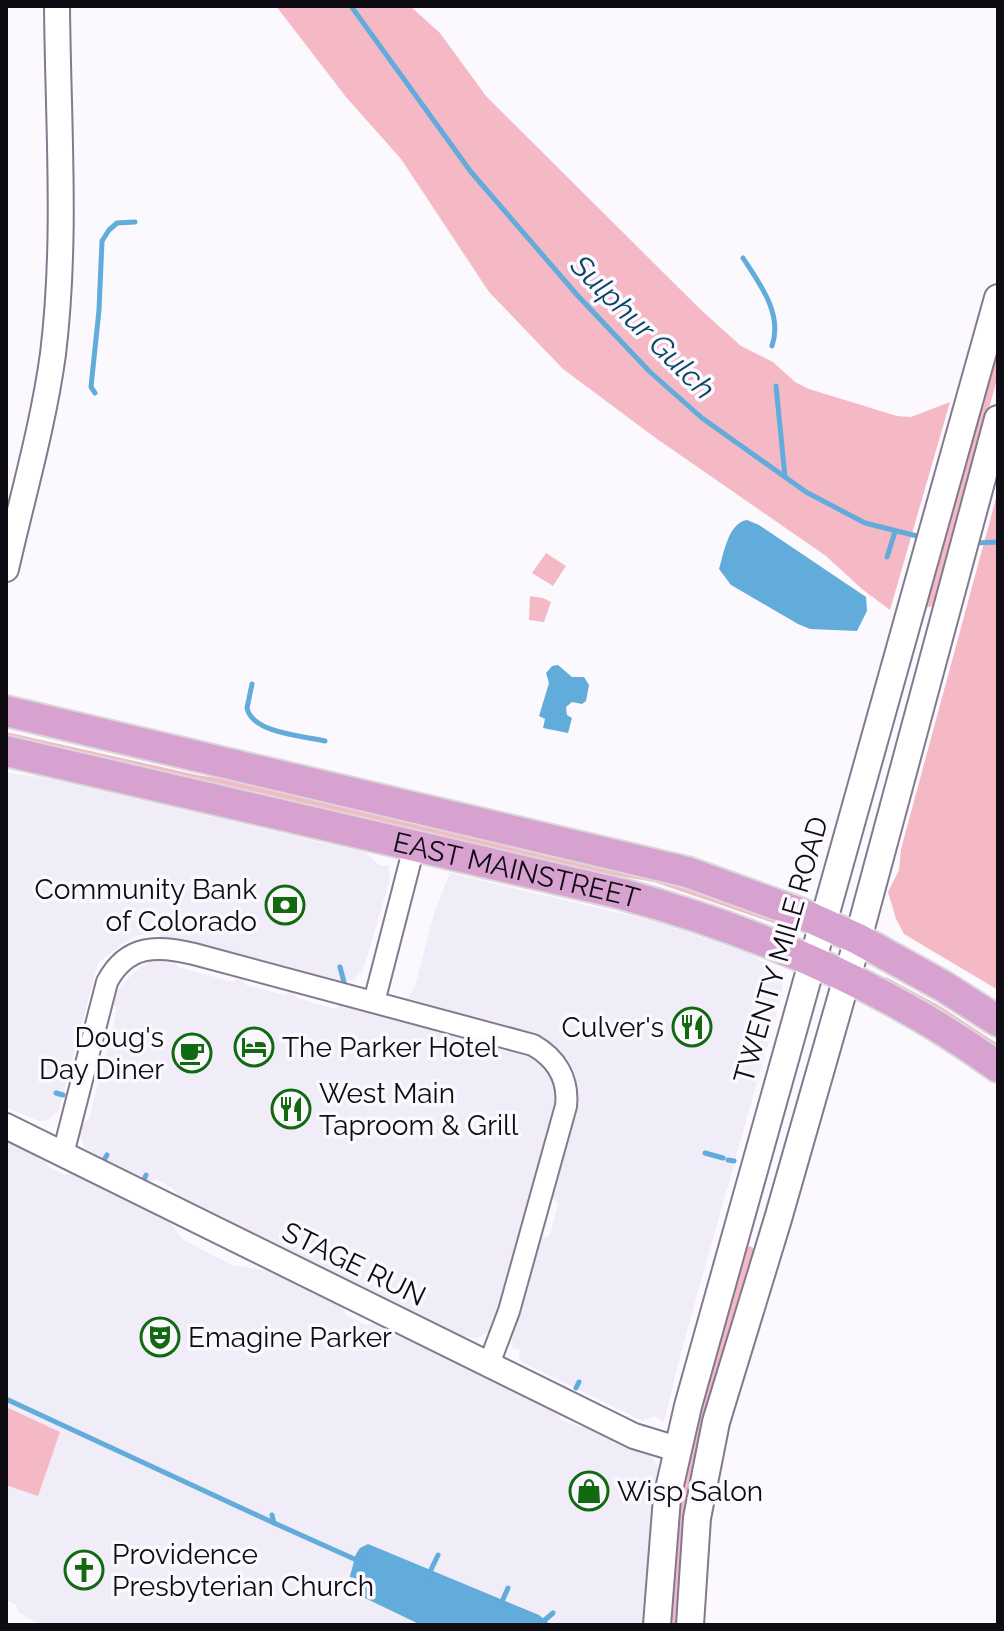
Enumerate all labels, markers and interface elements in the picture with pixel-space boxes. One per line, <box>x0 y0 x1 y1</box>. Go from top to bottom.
water label: Sulphur Gulch <box>563 247 722 406</box>
street label: TWENTY MILE ROAD <box>727 813 835 1087</box>
street label: EAST MAINSTREET <box>390 825 643 915</box>
place label: Community Bank of Colorado <box>35 873 257 938</box>
bank icon: Community Bank of Colorado <box>264 884 306 926</box>
restaurant icon: Culver's <box>671 1006 713 1048</box>
place label: Culver's <box>562 1011 664 1044</box>
place label: Doug's Day Diner <box>39 1021 164 1086</box>
hotel icon: The Parker Hotel <box>233 1026 275 1068</box>
place label: The Parker Hotel <box>282 1031 499 1064</box>
cafe icon: Doug's Day Diner <box>171 1032 213 1074</box>
place label: West Main Taproom & Grill <box>319 1077 519 1142</box>
restaurant icon: West Main Taproom & Grill <box>270 1088 312 1130</box>
street label: STAGE RUN <box>277 1215 431 1313</box>
theatre icon: Emagine Parker <box>139 1316 181 1358</box>
place label: Emagine Parker <box>188 1321 392 1354</box>
shop icon: Wisp Salon <box>568 1470 610 1512</box>
place label: Wisp Salon <box>617 1475 763 1508</box>
place label: Providence Presbyterian Church <box>112 1538 374 1603</box>
church icon: Providence Presbyterian Church <box>63 1549 105 1591</box>

